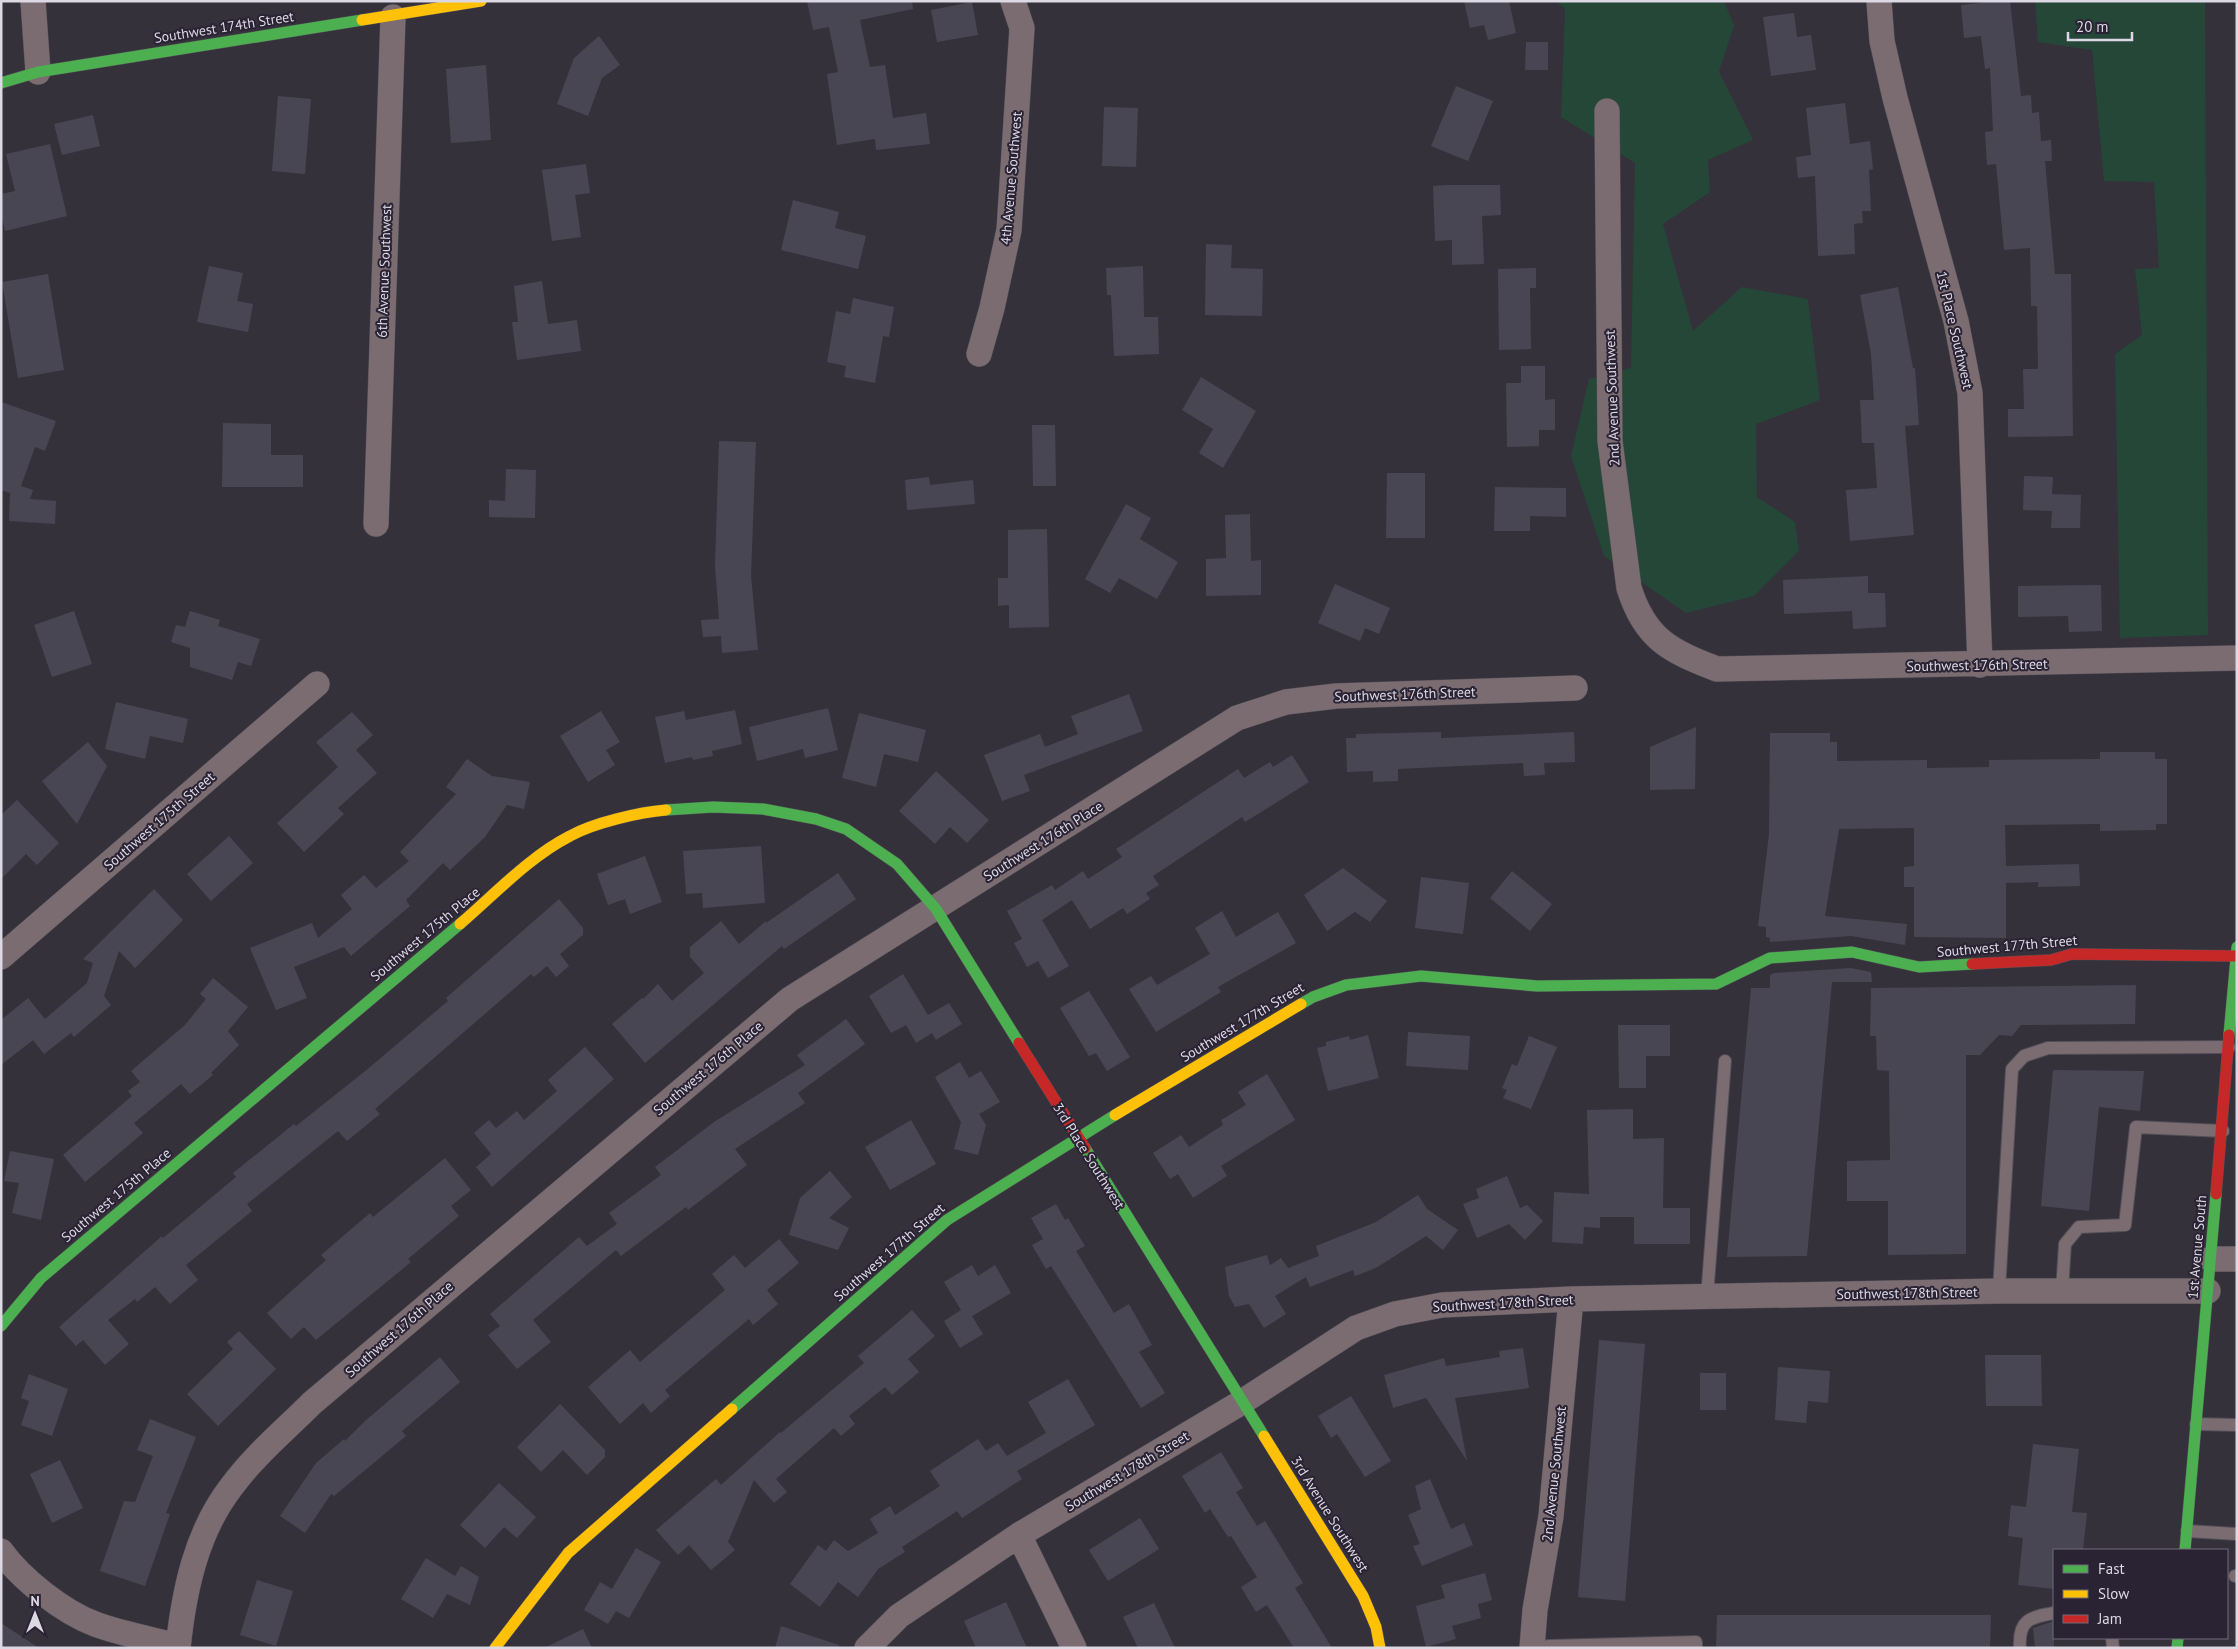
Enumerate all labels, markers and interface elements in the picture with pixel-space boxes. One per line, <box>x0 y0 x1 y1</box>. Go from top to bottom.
street label: Southwest 174th Street <box>153 7 295 47</box>
scale bar <box>2068 10 2132 42</box>
text: 20 m <box>2076 17 2109 36</box>
street label: 4th Avenue Southwest <box>996 110 1026 245</box>
street label: 6th Avenue Southwest <box>373 204 395 338</box>
street label: 1st Place Southwest <box>1933 269 1977 391</box>
street label: 2nd Avenue Southwest <box>1601 329 1623 466</box>
street label: Southwest 176th Street <box>1906 655 2048 675</box>
street label: Southwest 176th Street <box>1334 683 1476 705</box>
street label: Southwest 175th Street <box>100 768 218 874</box>
street label: Southwest 176th Place <box>980 797 1106 885</box>
street label: Southwest 175th Place <box>367 883 483 985</box>
street label: Southwest 177th Street <box>1936 931 2078 961</box>
street label: Southwest 177th Street <box>1177 978 1307 1066</box>
street label: Southwest 176th Place <box>650 1017 766 1119</box>
street label: 3rd Place Southwest <box>1049 1099 1129 1213</box>
street label: Southwest 175th Place <box>58 1144 174 1246</box>
street label: 1st Avenue South <box>2184 1194 2210 1300</box>
street label: Southwest 177th Street <box>830 1199 948 1305</box>
street label: Southwest 176th Place <box>341 1277 457 1381</box>
street label: Southwest 178th Street <box>1836 1283 1978 1303</box>
street label: Southwest 178th Street <box>1432 1290 1574 1316</box>
street label: 2nd Avenue Southwest <box>1538 1405 1570 1543</box>
street label: Southwest 178th Street <box>1062 1427 1192 1515</box>
street label: 3rd Avenue Southwest <box>1287 1453 1373 1576</box>
legend <box>2053 1549 2228 1639</box>
text: Fast <box>2098 1559 2125 1578</box>
text: Slow <box>2098 1584 2129 1603</box>
north arrow <box>10 1589 60 1639</box>
text: N <box>30 1592 40 1610</box>
text: Jam <box>2097 1609 2122 1628</box>

